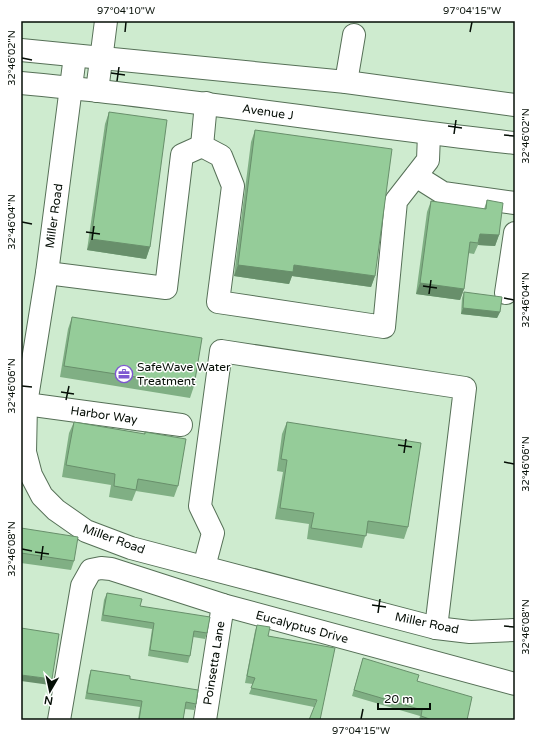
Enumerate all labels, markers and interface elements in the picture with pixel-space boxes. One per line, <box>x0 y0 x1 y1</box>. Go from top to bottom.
text: 97°04'10"W <box>97 5 155 17</box>
text: 97°04'15"W <box>443 5 501 17</box>
text: 32°46'02"N <box>6 30 18 86</box>
street label: Avenue J <box>241 101 295 123</box>
text: 32°46'02"N <box>520 108 532 164</box>
street label: Miller Road <box>43 183 65 249</box>
text: 32°46'04"N <box>6 194 18 250</box>
text: 32°46'04"N <box>520 272 532 328</box>
text: 32°46'06"N <box>6 358 18 414</box>
place label: SafeWave Water Treatment <box>137 360 231 388</box>
office icon: SafeWave Water Treatment <box>114 364 134 384</box>
street label: Harbor Way <box>69 403 139 427</box>
text: 32°46'06"N <box>520 436 532 492</box>
text: 32°46'08"N <box>6 521 18 577</box>
street label: Miller Road <box>81 521 147 557</box>
text: 32°46'08"N <box>520 599 532 655</box>
street label: Eucalyptus Drive <box>254 608 350 646</box>
street label: Miller Road <box>394 609 460 637</box>
street label: Poinsetta Lane <box>200 620 228 706</box>
north arrow <box>30 671 70 711</box>
scale bar <box>378 685 430 711</box>
text: 20 m <box>384 692 413 706</box>
text: N <box>43 693 54 707</box>
text: 97°04'15"W <box>332 725 390 737</box>

